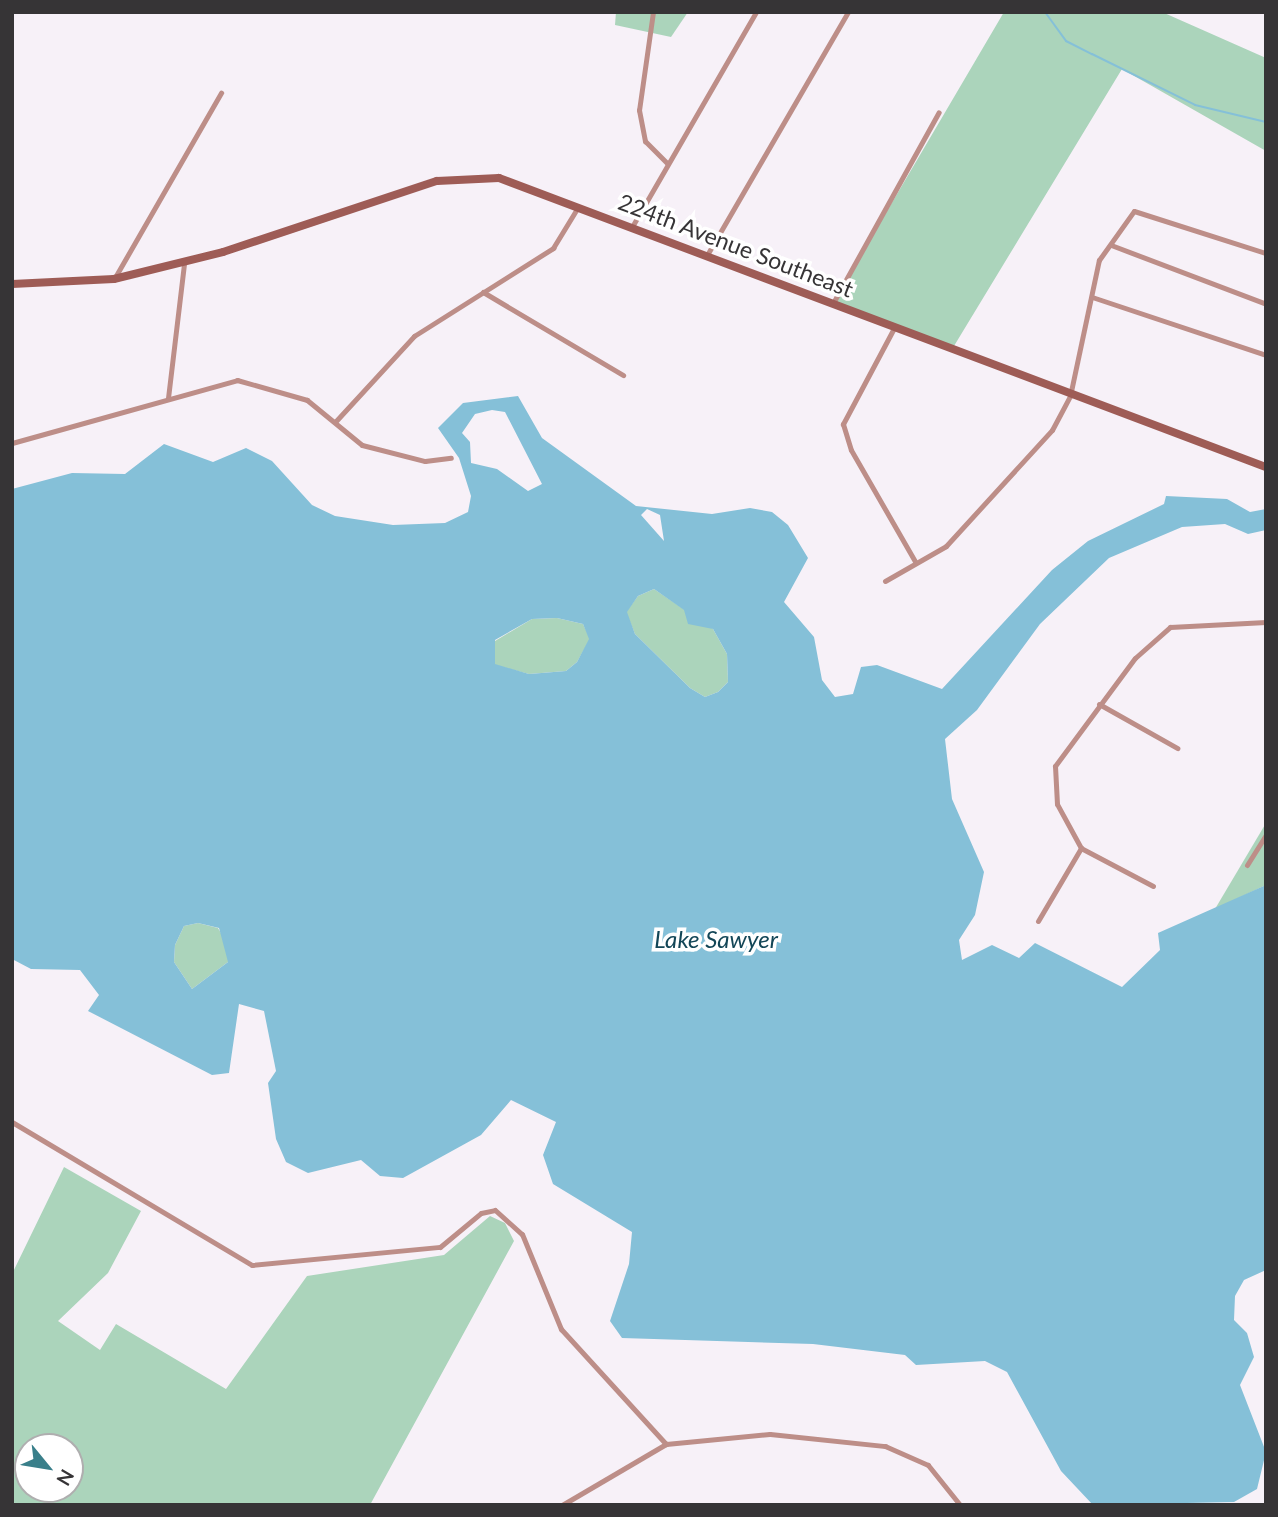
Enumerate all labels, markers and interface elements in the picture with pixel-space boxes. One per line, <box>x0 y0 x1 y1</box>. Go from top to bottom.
street label: 224th Avenue Southeast <box>614 187 858 303</box>
water label: Lake Sawyer <box>654 925 778 953</box>
north arrow <box>14 1433 84 1503</box>
text: N <box>52 1466 80 1490</box>

